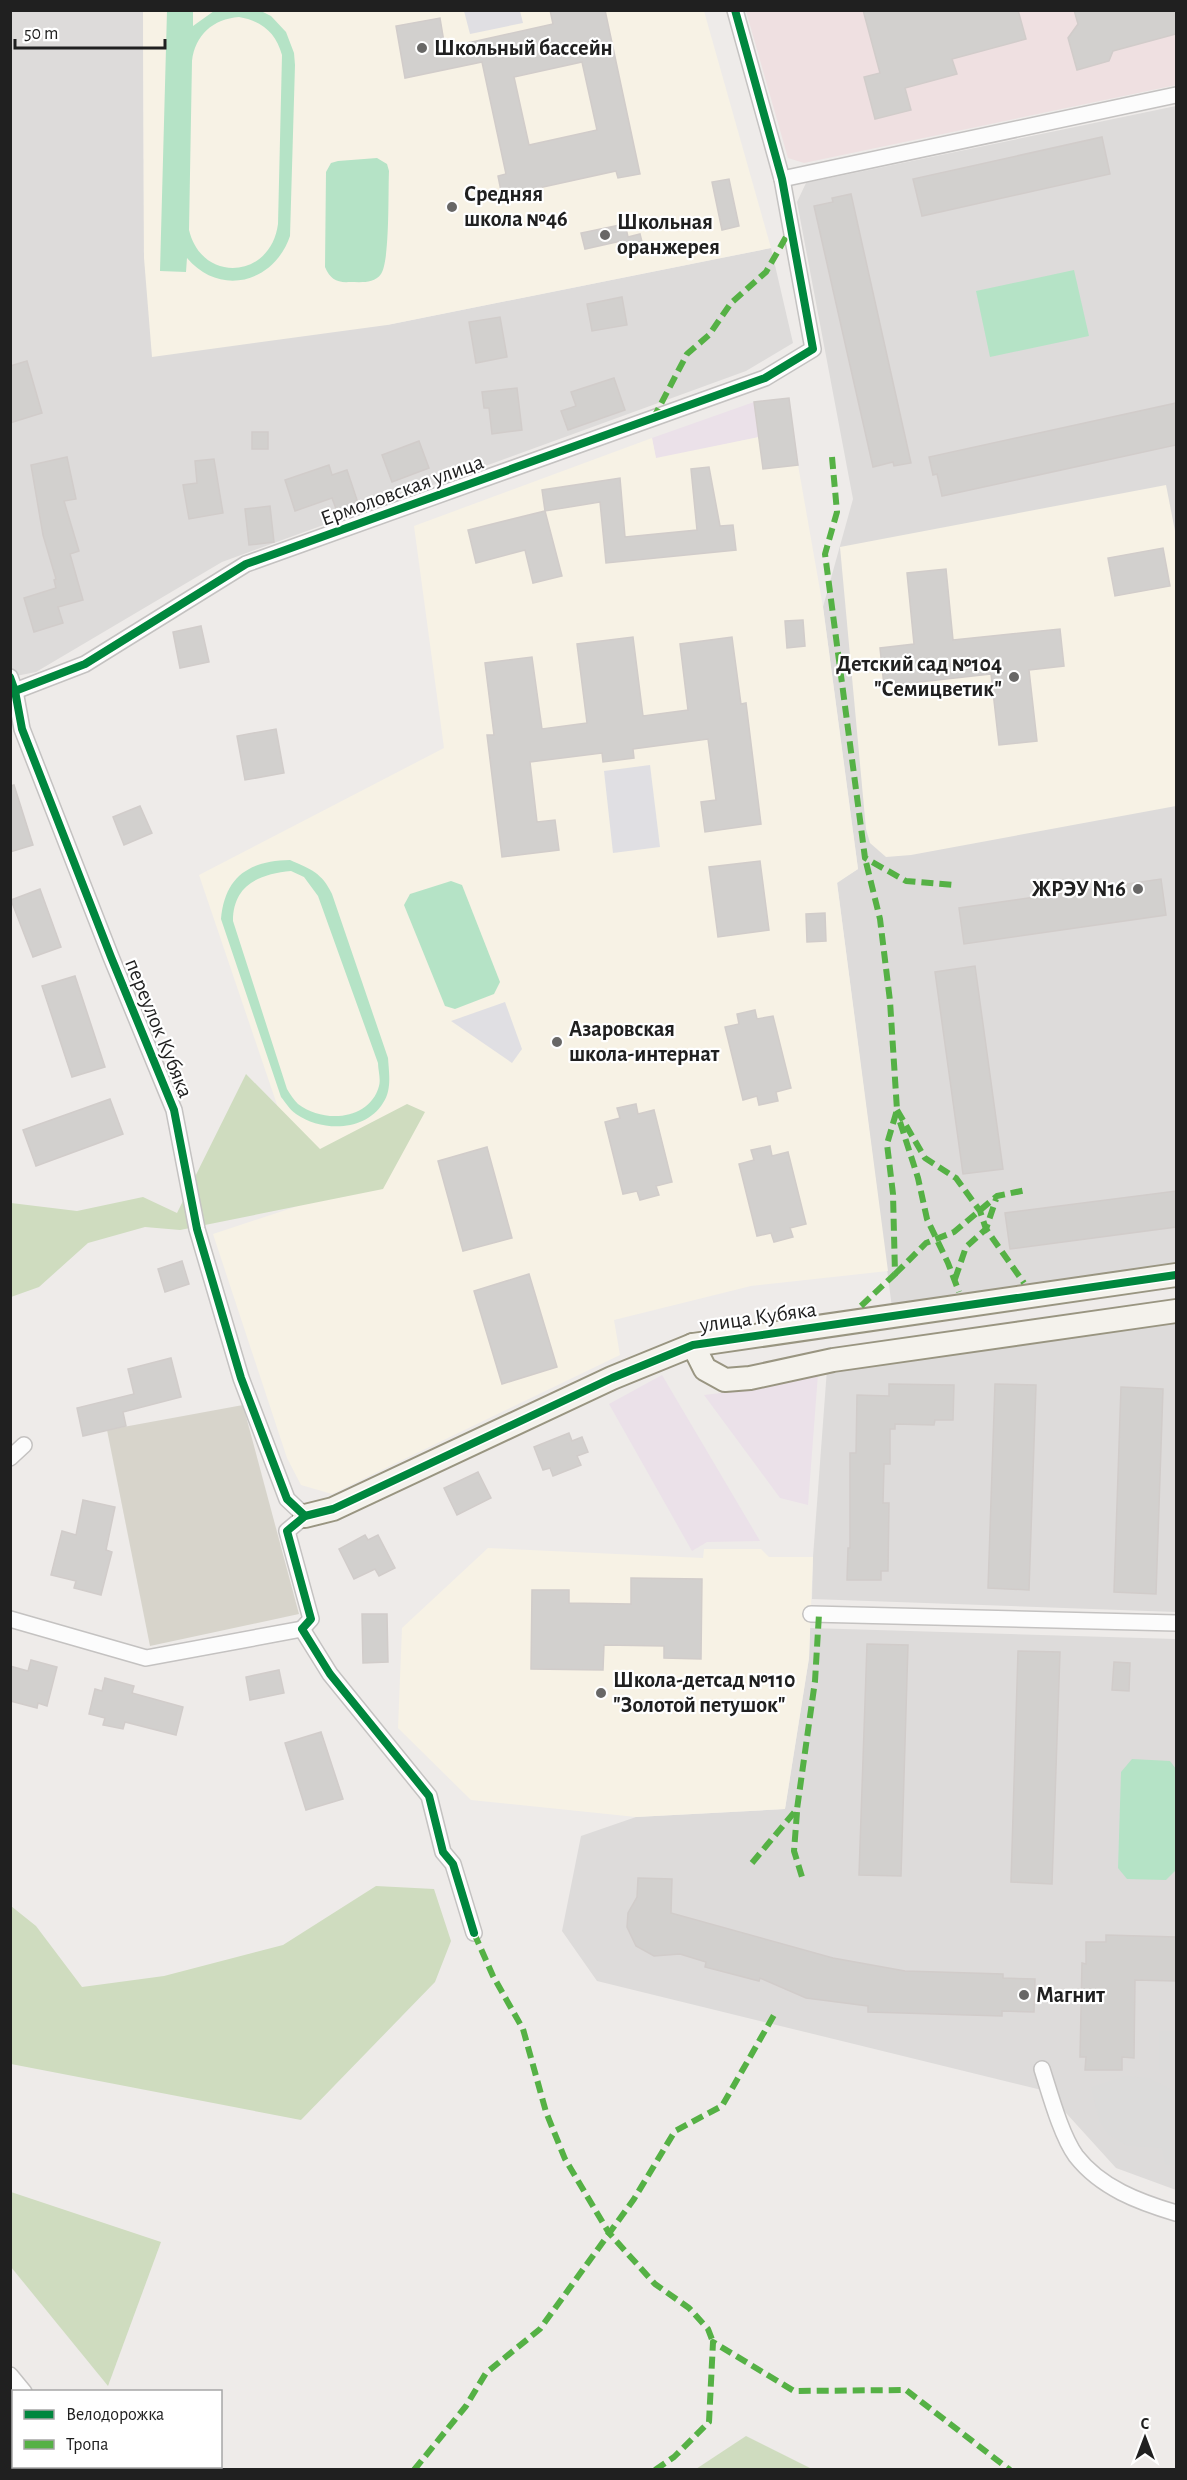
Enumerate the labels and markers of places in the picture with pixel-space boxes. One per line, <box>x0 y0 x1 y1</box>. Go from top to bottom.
place label: Школьный бассейн <box>434 37 613 59</box>
marker: Школьный бассейн <box>415 41 429 55</box>
place label: Средняя школа №46 <box>464 183 568 230</box>
marker: Средняя школа №46 <box>445 200 459 214</box>
place label: Школьная оранжерея <box>617 211 720 258</box>
marker: Школьная оранжерея <box>598 228 612 242</box>
place label: Детский сад №104 "Семицветик" <box>836 653 1002 700</box>
marker: Детский сад №104 "Семицветик" <box>1007 670 1021 684</box>
place label: ЖРЭУ N16 <box>1032 878 1126 900</box>
marker: ЖРЭУ N16 <box>1131 882 1145 896</box>
place label: Азаровская школа-интернат <box>569 1018 720 1065</box>
marker: Азаровская школа-интернат <box>550 1035 564 1049</box>
place label: Школа-детсад №110 "Золотой петушок" <box>613 1669 795 1717</box>
marker: Школа-детсад №110 "Золотой петушок" <box>594 1686 608 1700</box>
place label: Магнит <box>1036 1984 1105 2006</box>
marker: Магнит <box>1017 1988 1031 2002</box>

